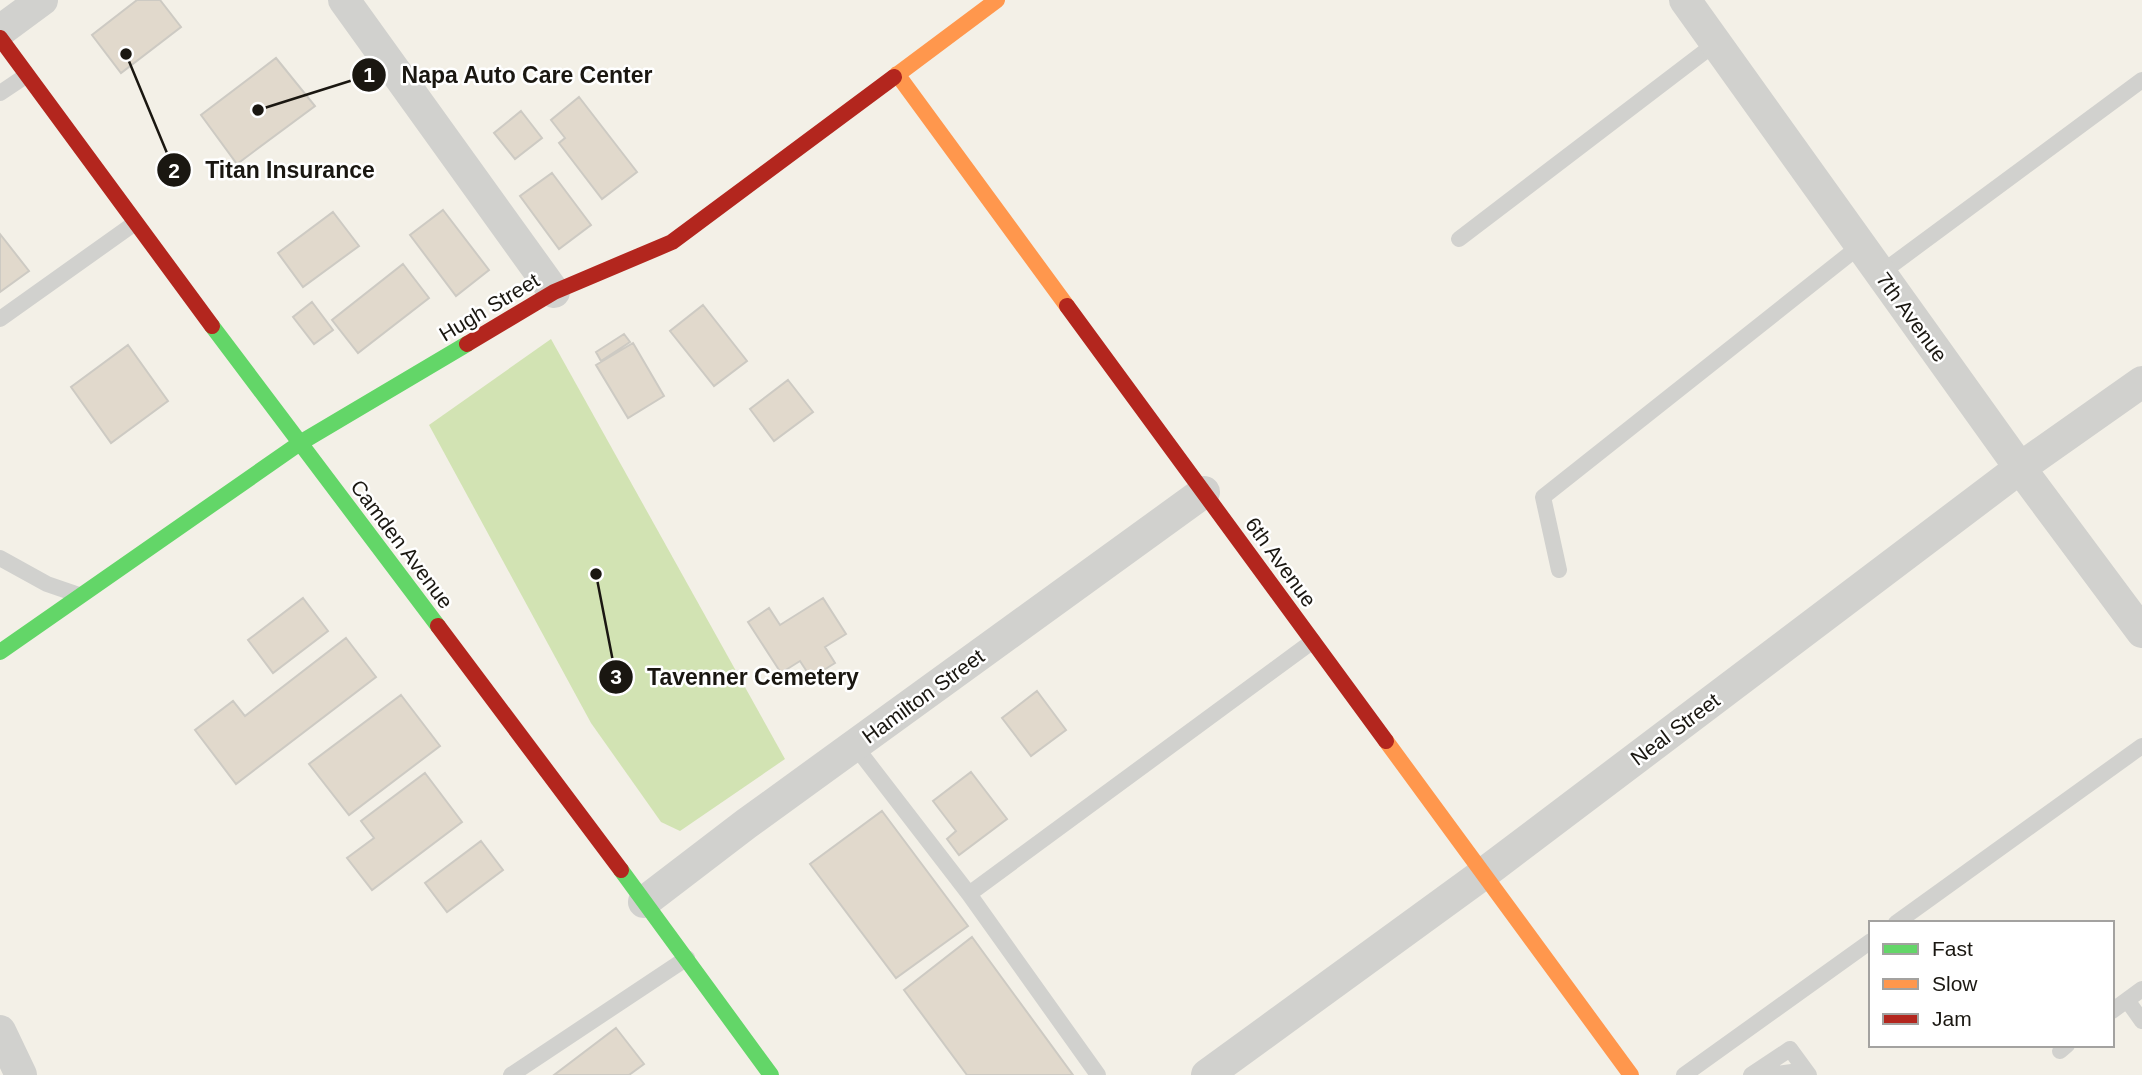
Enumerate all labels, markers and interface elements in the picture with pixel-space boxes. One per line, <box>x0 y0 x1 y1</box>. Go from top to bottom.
callout: Napa Auto Care Center <box>352 53 667 97</box>
text: Napa Auto Care Center <box>402 62 653 88</box>
text: 1 <box>363 63 375 86</box>
callout: Titan Insurance <box>156 148 389 192</box>
text: Titan Insurance <box>205 157 375 183</box>
text: 2 <box>168 159 180 182</box>
street label: Hugh Street <box>435 268 543 346</box>
street label: 7th Avenue <box>1872 268 1952 366</box>
street label: Camden Avenue <box>346 475 458 613</box>
street label: 6th Avenue <box>1241 513 1321 611</box>
street label: Hamilton Street <box>858 644 988 748</box>
callout: Tavenner Cemetery <box>598 655 873 699</box>
text: Tavenner Cemetery <box>647 664 859 690</box>
text: 3 <box>610 665 622 688</box>
street label: Neal Street <box>1626 688 1724 770</box>
legend <box>1869 921 2114 1047</box>
text: Fast <box>1932 937 1973 960</box>
text: Slow <box>1932 972 1978 995</box>
text: Jam <box>1932 1007 1972 1030</box>

